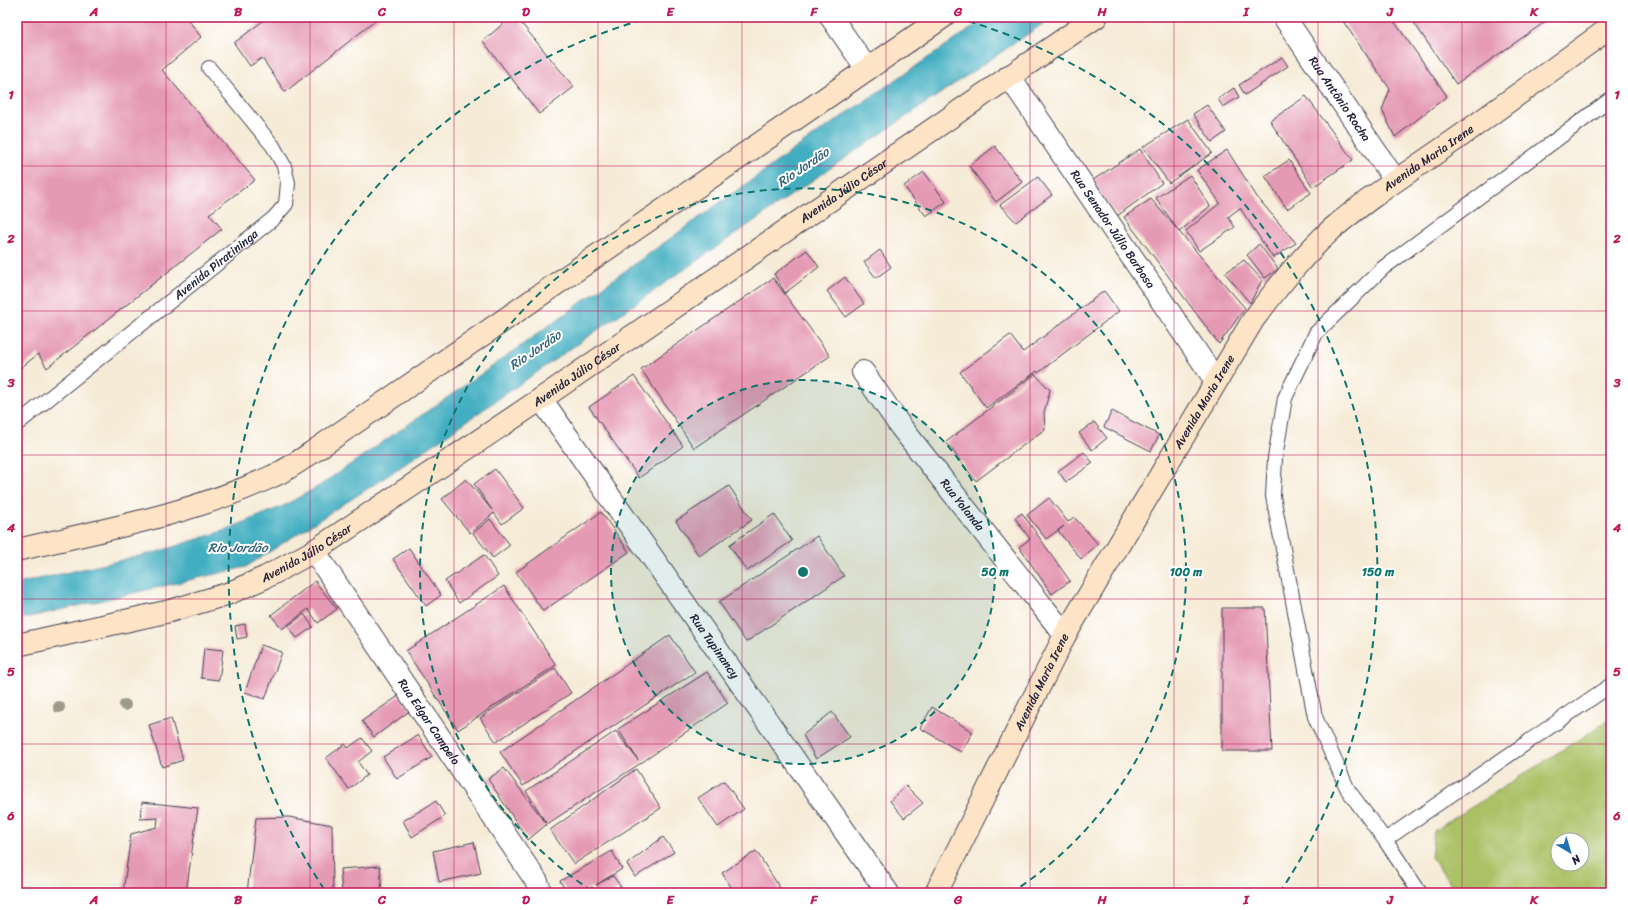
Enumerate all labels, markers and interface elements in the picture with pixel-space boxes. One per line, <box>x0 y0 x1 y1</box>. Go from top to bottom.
text: A <box>89 0 98 23</box>
text: B <box>234 0 243 23</box>
text: C <box>377 0 387 23</box>
text: D <box>522 0 530 23</box>
text: E <box>666 0 675 23</box>
text: F <box>809 0 818 23</box>
text: G <box>953 0 963 23</box>
text: H <box>1096 0 1107 23</box>
text: I <box>1242 0 1250 23</box>
text: J <box>1386 0 1394 23</box>
text: K <box>1529 0 1539 23</box>
street label: Rua Antônio Rocha <box>1303 52 1377 146</box>
text: 1 <box>8 83 14 106</box>
text: 1 <box>1614 83 1620 106</box>
street label: Avenida Maria Irene <box>1378 119 1479 198</box>
water label: Rio Jordão <box>772 140 835 193</box>
street label: Avenida Júlio César <box>794 152 893 230</box>
street label: Rua Senador Júlio Barbosa <box>1065 165 1161 293</box>
street label: Avenida Piratininga <box>168 223 264 306</box>
text: 2 <box>6 227 15 250</box>
text: 2 <box>1612 227 1621 250</box>
water label: Rio Jordão <box>504 323 567 376</box>
street label: Avenida Júlio César <box>527 335 626 413</box>
street label: Avenida Maria Irene <box>1167 350 1241 454</box>
text: 3 <box>6 371 15 394</box>
text: 3 <box>1612 371 1621 394</box>
street label: Rua Yolanda <box>934 474 991 537</box>
text: 4 <box>6 516 16 539</box>
text: 4 <box>1612 516 1622 539</box>
street label: Avenida Júlio César <box>257 517 358 589</box>
water label: Rio Jordão <box>208 536 269 559</box>
text: 50 m <box>981 561 1009 583</box>
text: 100 m <box>1170 561 1203 583</box>
text: 150 m <box>1362 561 1395 583</box>
centre of rings <box>796 565 810 579</box>
street label: Rua Tupinancy <box>684 609 746 684</box>
street label: Avenida Maria Irene <box>1007 629 1075 735</box>
text: 5 <box>7 660 15 683</box>
text: 5 <box>1613 660 1621 683</box>
street label: Rua Edgar Campelo <box>392 674 466 770</box>
text: 6 <box>6 804 15 827</box>
text: 6 <box>1612 804 1621 827</box>
north arrow <box>1550 832 1590 872</box>
text: N <box>1567 849 1585 870</box>
text: A <box>89 888 98 910</box>
text: B <box>234 888 243 910</box>
text: C <box>377 888 387 910</box>
text: D <box>522 888 530 910</box>
text: E <box>666 888 675 910</box>
text: F <box>809 888 818 910</box>
text: G <box>953 888 963 910</box>
text: H <box>1096 888 1107 910</box>
text: I <box>1242 888 1250 910</box>
text: J <box>1386 888 1394 910</box>
text: K <box>1529 888 1539 910</box>

